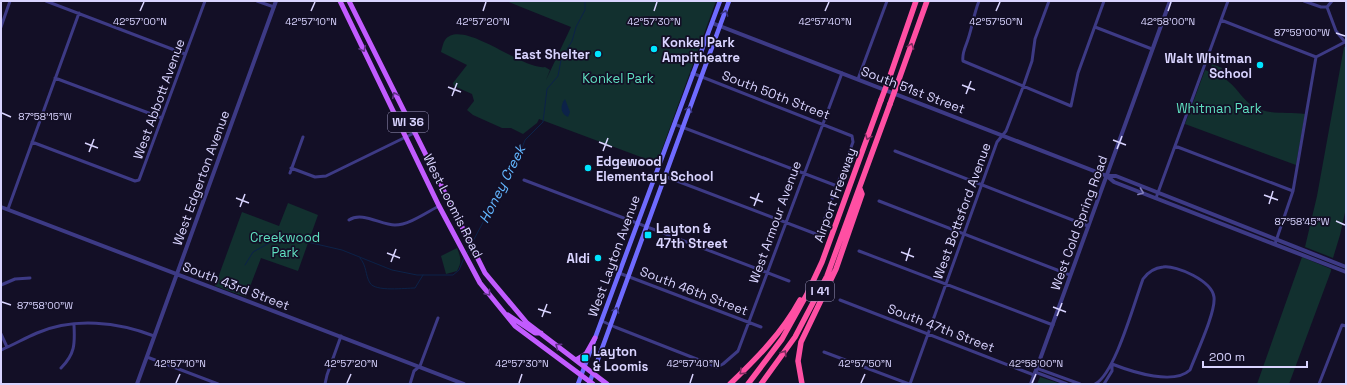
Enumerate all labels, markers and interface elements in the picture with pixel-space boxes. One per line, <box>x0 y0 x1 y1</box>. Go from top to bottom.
one-way arrow <box>720 10 728 17</box>
text: 42°57'00"N <box>113 15 167 28</box>
text: 42°57'10"N <box>285 15 337 28</box>
text: 42°57'20"N <box>456 15 510 28</box>
text: 42°57'30"N <box>627 15 681 28</box>
text: 42°57'40"N <box>798 15 852 28</box>
text: 42°57'50"N <box>969 15 1023 28</box>
text: 42°58'00"N <box>1141 15 1195 28</box>
text: 87°59'00"W <box>1274 26 1330 39</box>
place label: Konkel Park Ampitheatre <box>662 34 740 66</box>
street label: West Abbott Avenue <box>129 36 189 162</box>
one-way arrow <box>907 42 915 49</box>
one-way arrow <box>358 44 366 52</box>
marker: Konkel Park Ampitheatre <box>649 44 659 54</box>
place label: East Shelter <box>514 46 590 63</box>
marker: East Shelter <box>593 49 603 59</box>
place label: Walt Whitman School <box>1165 50 1252 82</box>
marker: Walt Whitman School <box>1255 60 1265 70</box>
street label: South 51st Street <box>859 62 967 118</box>
street label: South 50th Street <box>720 67 832 123</box>
park label: Konkel Park <box>582 70 654 87</box>
one-way arrow <box>392 92 400 99</box>
park label: Whitman Park <box>1176 100 1262 117</box>
one-way arrow <box>685 106 693 113</box>
street label: West Edgerton Avenue <box>169 108 233 248</box>
text: 87°58'15"W <box>18 110 72 123</box>
road number: WI 36 <box>388 112 428 132</box>
one-way arrow <box>864 133 872 140</box>
street label: West Bottsford Avenue <box>929 140 995 282</box>
water label: Honey Creek <box>475 141 530 226</box>
street label: Airport Freeway <box>810 145 860 245</box>
street label: West Loomis Road <box>419 151 487 261</box>
place label: Edgewood Elementary School <box>596 153 713 185</box>
street label: West Cold Spring Road <box>1047 153 1111 293</box>
street label: West Armour Avenue <box>745 158 805 286</box>
marker: Edgewood Elementary School <box>583 163 593 173</box>
one-way arrow <box>1138 188 1145 196</box>
street label: West Layton Avenue <box>584 193 644 319</box>
text: 87°58'45"W <box>1274 215 1330 228</box>
place label: Layton & 47th Street <box>656 220 728 252</box>
park label: Creekwood Park <box>250 229 320 261</box>
marker: Layton & 47th Street <box>643 230 653 240</box>
place label: Aldi <box>567 250 590 267</box>
marker: Aldi <box>593 253 603 263</box>
street label: South 43rd Street <box>180 258 292 314</box>
street label: South 46th Street <box>638 263 750 319</box>
road number: I 41 <box>806 281 834 301</box>
one-way arrow <box>484 289 491 296</box>
text: 87°58'00"W <box>17 299 73 312</box>
street label: South 47th Street <box>885 300 997 356</box>
one-way arrow <box>612 307 620 314</box>
place label: Layton & Loomis <box>593 343 649 375</box>
scale bar <box>1203 343 1307 369</box>
one-way arrow <box>556 344 563 351</box>
text: 200 m <box>1209 349 1245 365</box>
one-way arrow <box>779 350 786 357</box>
marker: Layton & Loomis <box>580 353 590 363</box>
text: 42°57'10"N <box>154 357 206 370</box>
text: 42°57'20"N <box>324 357 378 370</box>
text: 42°57'30"N <box>495 357 549 370</box>
text: 42°57'40"N <box>666 357 720 370</box>
text: 42°57'50"N <box>838 357 892 370</box>
text: 42°58'00"N <box>1009 357 1063 370</box>
one-way arrow <box>739 367 747 375</box>

